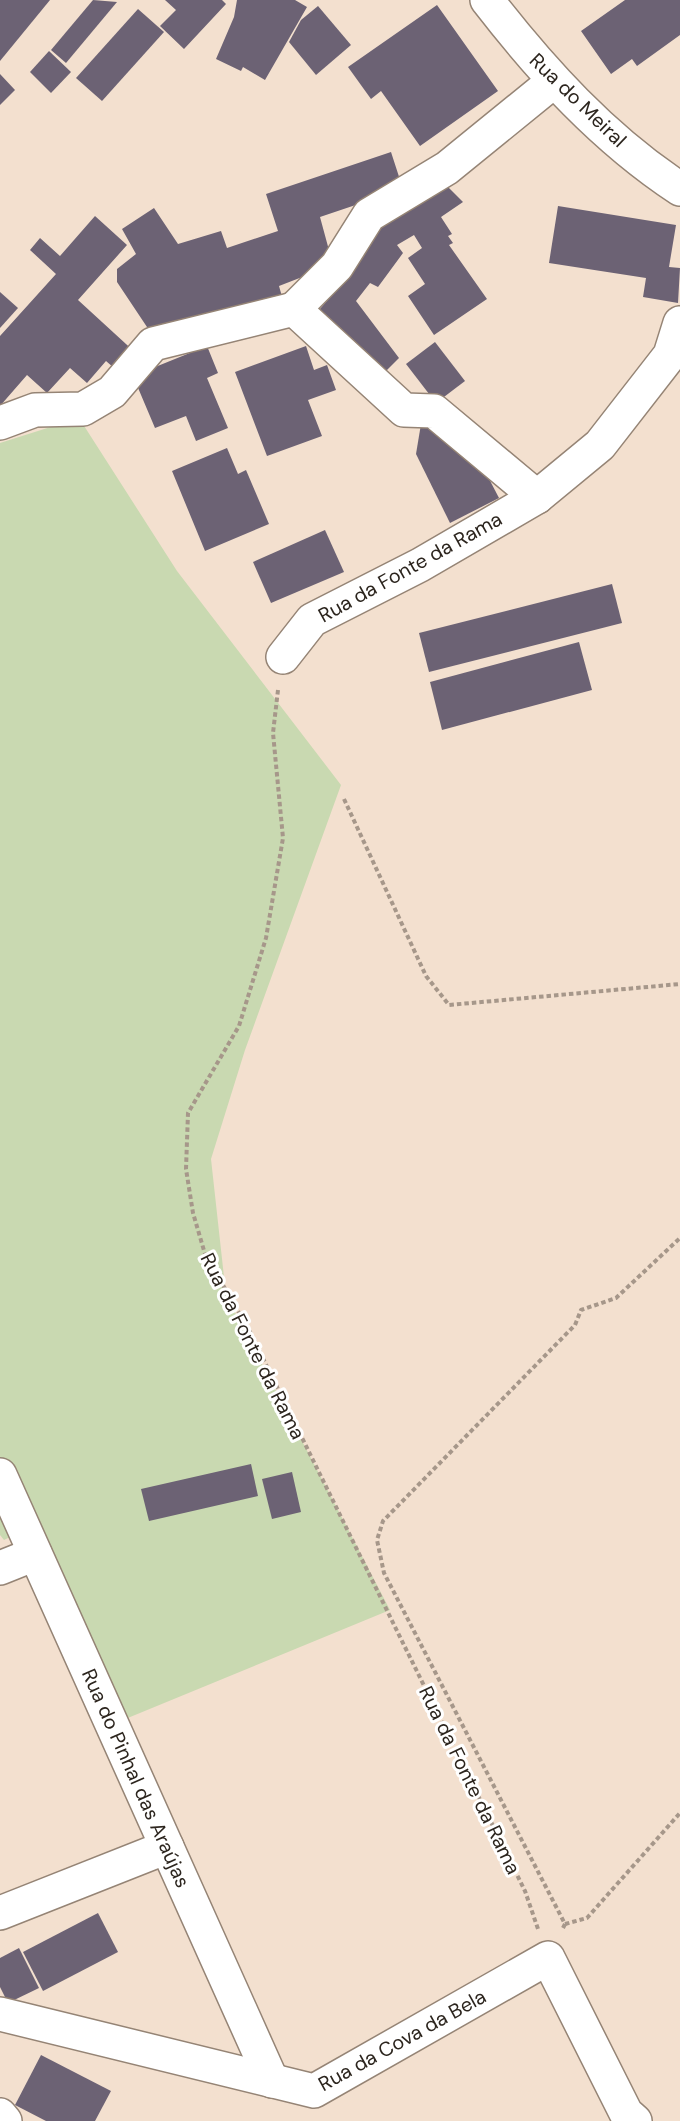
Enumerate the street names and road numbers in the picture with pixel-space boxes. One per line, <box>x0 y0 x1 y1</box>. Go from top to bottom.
street label: Rua do Meiral <box>524 47 632 153</box>
street label: Rua da Fonte da Rama <box>314 506 506 628</box>
street label: Rua da Fonte da Rama <box>195 1248 311 1444</box>
street label: Rua do Pinhal das Araújas <box>76 1665 196 1891</box>
street label: Rua da Fonte da Rama <box>413 1682 527 1878</box>
street label: Rua da Cova da Bela <box>314 1983 490 2097</box>

